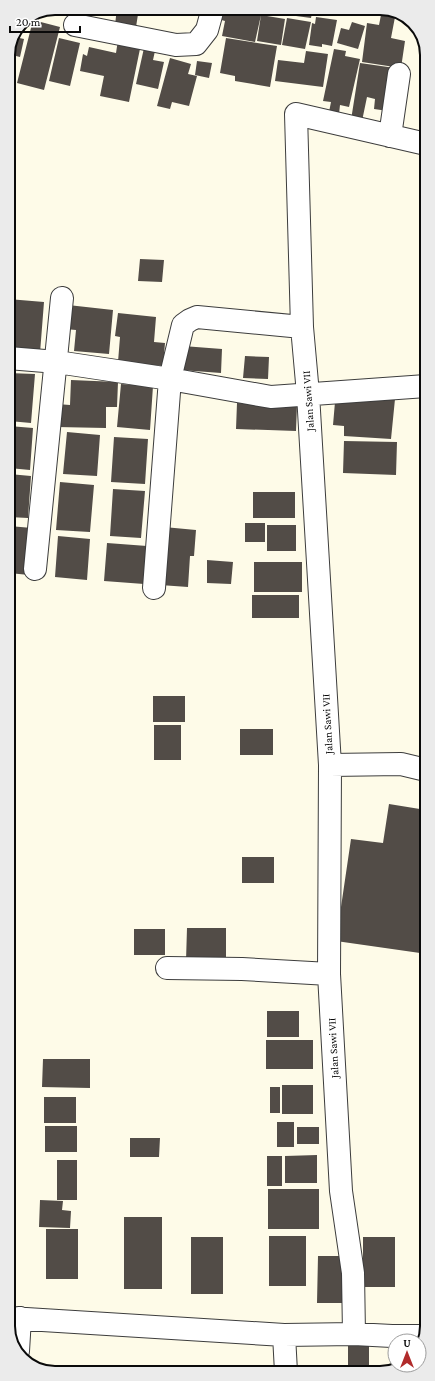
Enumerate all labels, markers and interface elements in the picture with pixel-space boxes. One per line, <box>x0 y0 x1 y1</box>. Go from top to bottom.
scale bar <box>10 8 80 34</box>
text: 20 m <box>16 15 41 29</box>
street label: Jalan Sawi VII <box>300 370 317 433</box>
street label: Jalan Sawi VII <box>319 693 336 756</box>
street label: Jalan Sawi VII <box>325 1017 342 1080</box>
north arrow <box>387 1333 427 1373</box>
text: U <box>403 1337 411 1349</box>

